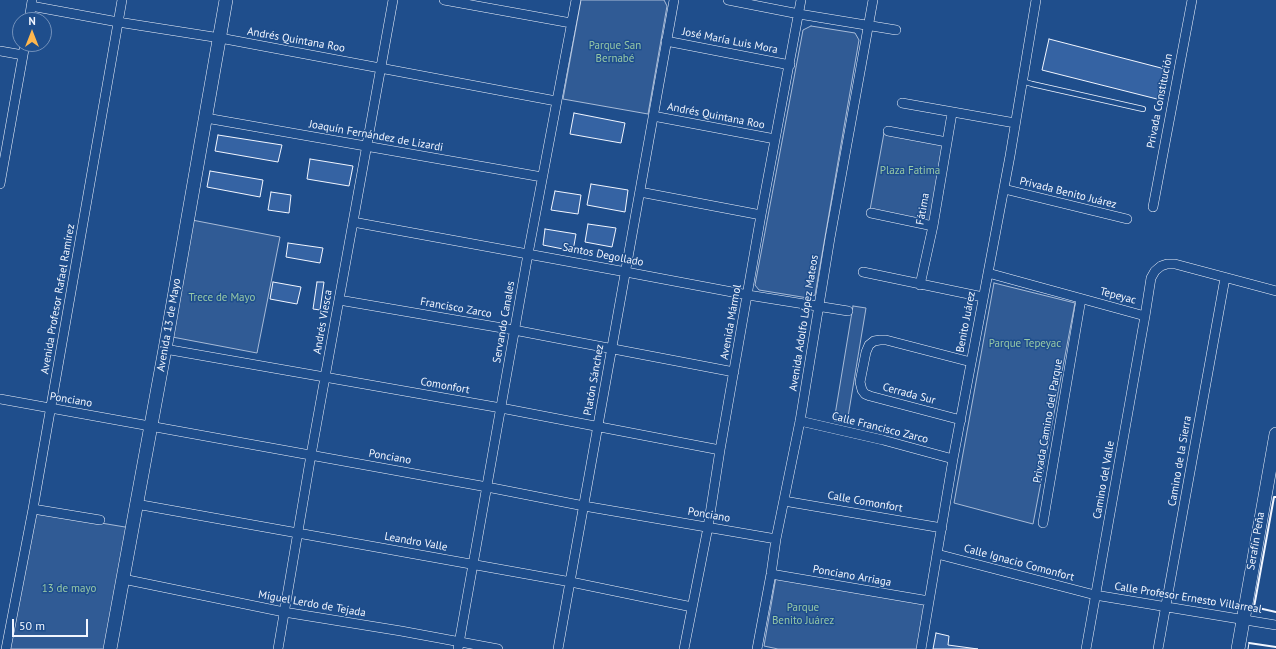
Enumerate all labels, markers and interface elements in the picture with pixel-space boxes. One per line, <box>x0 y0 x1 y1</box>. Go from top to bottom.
north arrow <box>12 12 52 52</box>
text: N <box>28 14 36 28</box>
street label: Andrés Quintana Roo <box>246 25 346 55</box>
street label: José María Luis Mora <box>681 25 779 57</box>
park label: Parque San Bernabé <box>589 39 641 65</box>
street label: Privada Constitución <box>1144 53 1176 149</box>
street label: Andrés Quintana Roo <box>666 100 766 132</box>
street label: Joaquín Fernández de Lizardi <box>308 118 444 154</box>
park label: Plaza Fatima <box>880 164 940 178</box>
street label: Privada Benito Juárez <box>1018 175 1118 211</box>
street label: Fátima <box>914 192 932 226</box>
street label: Avenida Profesor Rafael Ramírez <box>38 223 78 375</box>
street label: Santos Degollado <box>561 241 645 269</box>
street label: Avenida Adolfo López Mateos <box>787 254 821 392</box>
street label: Avenida 13 de Mayo <box>154 277 184 373</box>
street label: Servando Canales <box>490 280 518 364</box>
street label: Avenida Mármol <box>718 283 744 361</box>
street label: Tepeyac <box>1098 285 1138 307</box>
street label: Andrés Viesca <box>311 289 335 355</box>
street label: Benito Juárez <box>954 290 978 354</box>
park label: Trece de Mayo <box>189 291 255 305</box>
street label: Francisco Zarco <box>419 295 493 321</box>
park label: Parque Tepeyac <box>989 337 1061 351</box>
street label: Platón Sánchez <box>581 343 607 417</box>
street label: Privada Camino del Parque <box>1031 358 1065 484</box>
street label: Comonfort <box>419 375 471 397</box>
street label: Cerrada Sur <box>881 381 937 407</box>
street label: Ponciano <box>49 390 93 410</box>
street label: Calle Francisco Zarco <box>830 410 930 446</box>
street label: Camino de la Sierra <box>1166 415 1194 507</box>
street label: Camino del Valle <box>1091 440 1117 520</box>
street label: Ponciano <box>368 447 412 467</box>
street label: Calle Comonfort <box>826 489 904 515</box>
street label: Ponciano <box>687 505 731 525</box>
street label: Serafín Peña <box>1244 511 1268 571</box>
street label: Leandro Valle <box>383 530 449 554</box>
street label: Calle Ignacio Comonfort <box>962 542 1076 584</box>
street label: Ponciano Arriaga <box>812 563 892 589</box>
street label: Calle Profesor Ernesto Villarreal <box>1113 580 1263 616</box>
park label: 13 de mayo <box>42 582 96 596</box>
street label: Miguel Lerdo de Tejada <box>257 588 367 620</box>
park label: Parque Benito Juárez <box>772 601 834 627</box>
scale bar <box>14 611 90 637</box>
text: 50 m <box>19 618 45 633</box>

